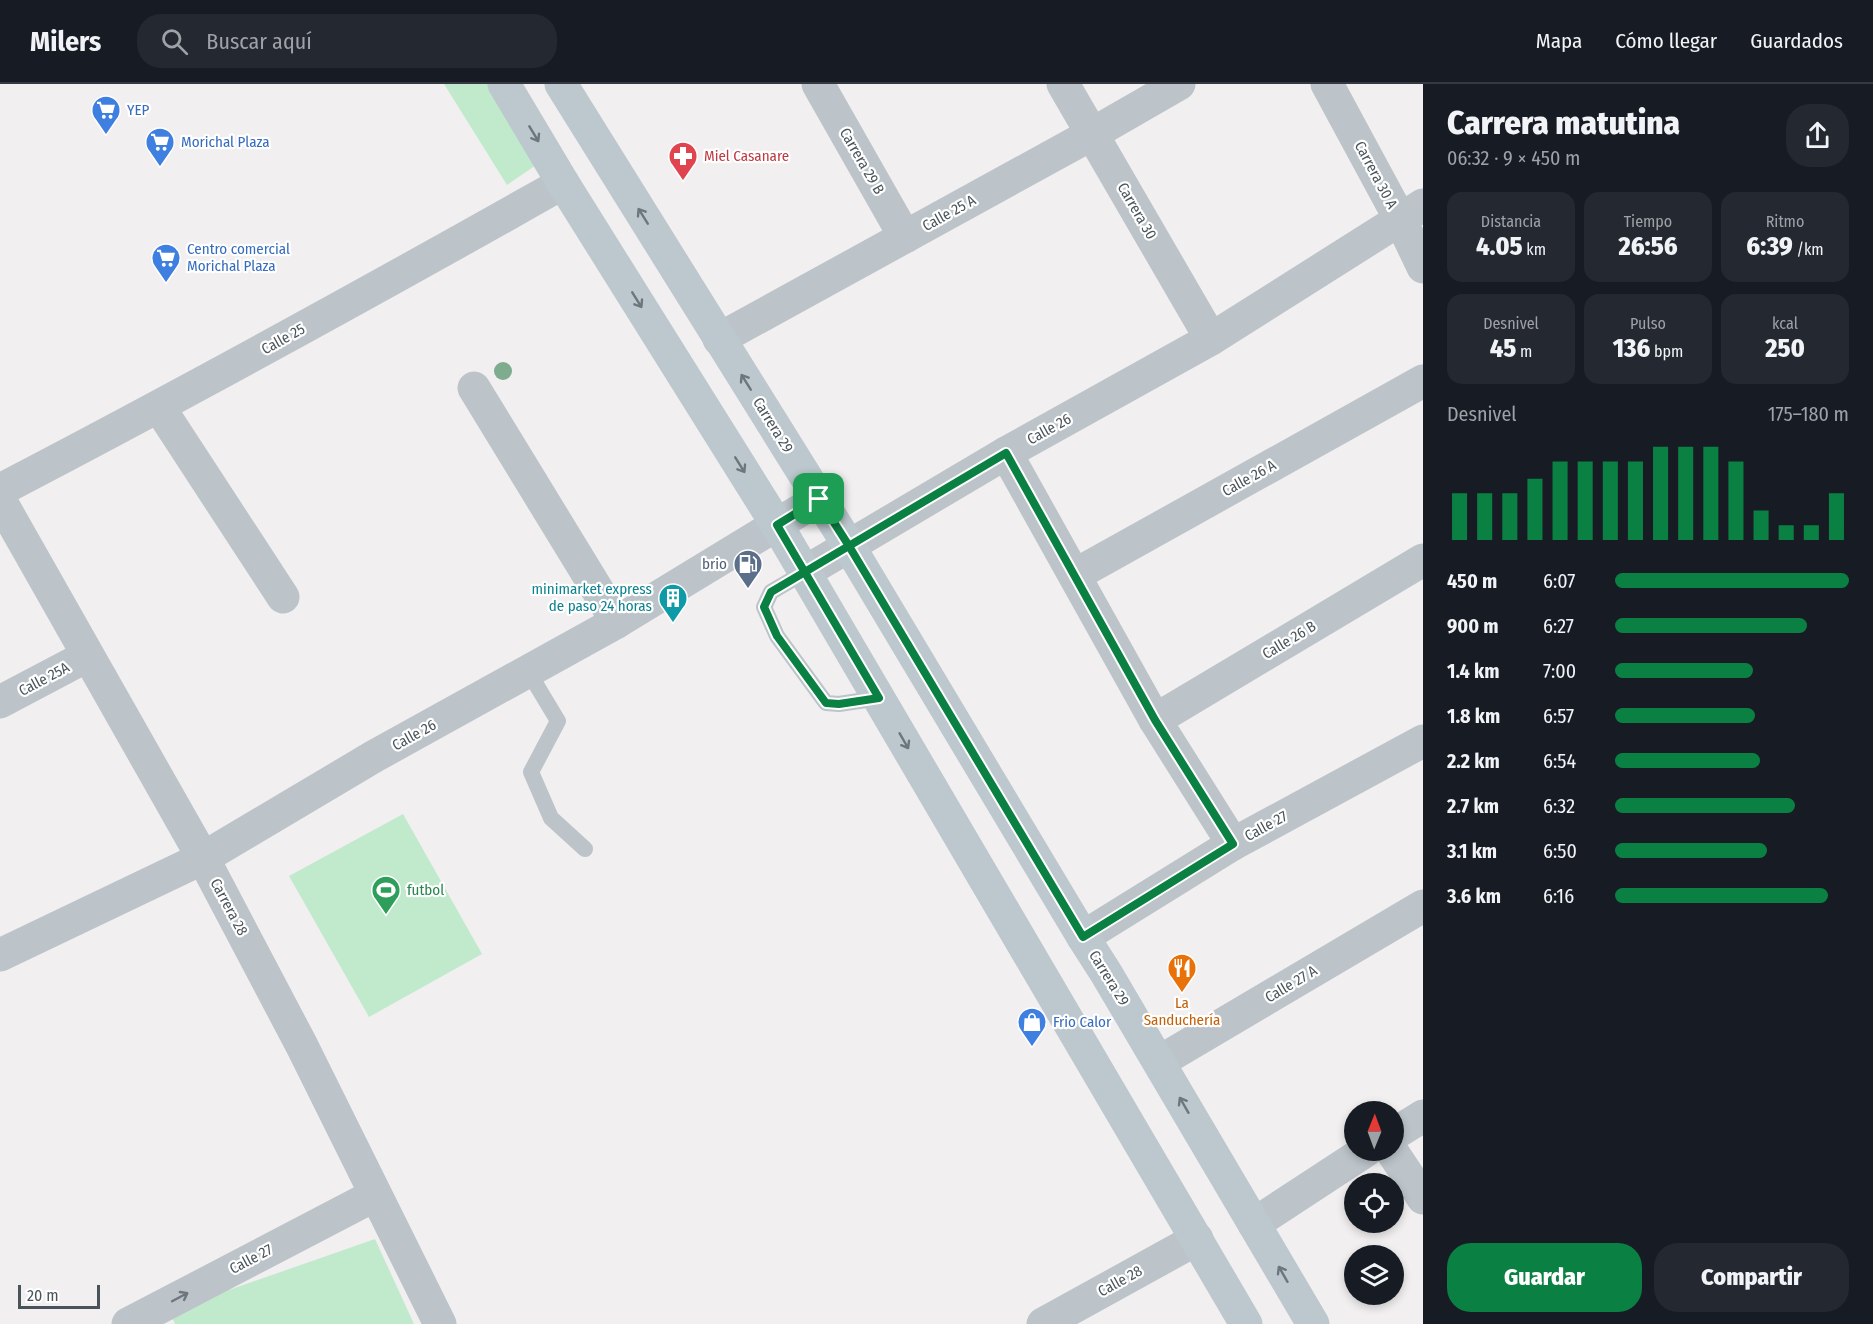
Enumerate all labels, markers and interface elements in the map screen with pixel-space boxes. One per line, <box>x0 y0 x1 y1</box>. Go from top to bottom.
search box <box>137 14 557 68</box>
text: Milers <box>30 25 101 58</box>
icon: search <box>158 25 191 58</box>
text: Buscar aquí <box>206 28 312 55</box>
text: Mapa <box>1536 28 1582 54</box>
text: Cómo llegar <box>1615 28 1717 54</box>
text: Guardados <box>1750 28 1843 54</box>
supermarket icon: YEP <box>90 94 122 136</box>
place label: YEP <box>127 101 150 119</box>
text: Carrera matutina <box>1447 103 1680 143</box>
button: share <box>1786 104 1849 167</box>
one-way arrow <box>528 125 540 142</box>
street label: Carrera 29 B <box>836 125 888 197</box>
supermarket icon: Morichal Plaza <box>144 126 176 168</box>
place label: Morichal Plaza <box>181 133 270 151</box>
street label: Carrera 30 A <box>1351 138 1401 212</box>
pharmacy icon: Miel Casanare <box>667 140 699 182</box>
text: 06:32 · 9 × 450 m <box>1447 146 1580 170</box>
place label: Miel Casanare <box>704 147 789 165</box>
street label: Carrera 30 <box>1114 179 1160 243</box>
street label: Calle 25 A <box>919 191 979 235</box>
one-way arrow <box>636 208 648 225</box>
text: Distancia <box>1481 212 1541 231</box>
text: Tiempo <box>1624 212 1672 231</box>
text: Ritmo <box>1766 212 1804 231</box>
text: 4.05 <box>1476 231 1523 262</box>
text: 26:56 <box>1618 231 1678 262</box>
text: 6:39 <box>1746 231 1793 262</box>
place label: Centro comercial Morichal Plaza <box>187 240 290 275</box>
text: km <box>1523 240 1546 259</box>
text: /km <box>1793 240 1824 259</box>
supermarket icon: Centro comercial Morichal Plaza <box>150 242 182 284</box>
one-way arrow <box>631 291 643 308</box>
text: Desnivel <box>1483 314 1539 333</box>
text: Pulso <box>1630 314 1666 333</box>
text: kcal <box>1772 314 1798 333</box>
street label: Calle 25 <box>258 320 308 358</box>
text: 45 <box>1490 333 1516 364</box>
text: 136 <box>1613 333 1650 364</box>
text: 250 <box>1765 333 1805 364</box>
text: m <box>1516 342 1532 361</box>
text: bpm <box>1650 342 1683 361</box>
one-way arrow <box>739 374 751 391</box>
street label: Carrera 29 <box>749 394 797 456</box>
text: Desnivel <box>1447 402 1517 426</box>
text: 175–180 m <box>1768 402 1849 426</box>
street label: Calle 26 <box>1024 410 1074 448</box>
street label: Calle 26 A <box>1219 456 1279 500</box>
one-way arrow <box>734 457 747 474</box>
pin <box>793 473 844 524</box>
icon: arrive <box>802 482 835 515</box>
fuel station icon: brio <box>732 548 764 590</box>
place label: brio <box>702 555 727 573</box>
text: 450 m <box>1447 569 1497 593</box>
text: 6:07 <box>1543 569 1575 593</box>
place label: minimarket express de paso 24 horas <box>531 580 652 615</box>
building icon: minimarket express de paso 24 horas <box>657 582 689 624</box>
text: 900 m <box>1447 614 1499 638</box>
text: 6:27 <box>1543 614 1574 638</box>
street label: Calle 26 B <box>1259 617 1319 663</box>
street label: Calle 25A <box>16 658 73 700</box>
text: 1.4 km <box>1447 659 1499 683</box>
text: 7:00 <box>1543 659 1576 683</box>
text: 1.8 km <box>1447 704 1500 728</box>
text: 6:57 <box>1543 704 1574 728</box>
street label: Calle 26 <box>389 716 439 754</box>
one-way arrow <box>899 732 911 749</box>
text: 2.2 km <box>1447 749 1500 773</box>
text: 6:54 <box>1543 749 1576 773</box>
text: 2.7 km <box>1447 794 1499 818</box>
text: 6:32 <box>1543 794 1575 818</box>
street label: Calle 27 <box>1241 807 1291 845</box>
text: 3.1 km <box>1447 839 1497 863</box>
text: 6:50 <box>1543 839 1577 863</box>
sports icon: futbol <box>370 874 402 916</box>
street label: Carrera 28 <box>206 875 252 939</box>
place label: futbol <box>407 881 444 899</box>
text: 3.6 km <box>1447 884 1501 908</box>
text: 6:16 <box>1543 884 1574 908</box>
street label: Carrera 29 <box>1085 947 1133 1009</box>
restaurant icon: La Sanduchería <box>1166 952 1198 994</box>
street label: Calle 27 A <box>1262 961 1320 1007</box>
place label: La Sanduchería <box>1144 994 1220 1029</box>
shop icon: Frio Calor <box>1016 1006 1048 1048</box>
place label: Frio Calor <box>1053 1013 1112 1031</box>
one-way arrow <box>1178 1097 1190 1114</box>
north arrow <box>1344 1101 1404 1161</box>
map controls <box>1344 1101 1404 1305</box>
button: locate <box>1344 1173 1404 1233</box>
street label: Calle 27 <box>226 1240 276 1278</box>
button: Guardar <box>1447 1243 1642 1312</box>
button: Compartir <box>1654 1243 1849 1312</box>
button: layers <box>1344 1245 1404 1305</box>
street label: Calle 28 <box>1095 1262 1145 1300</box>
one-way arrow <box>1277 1266 1289 1283</box>
scale bar <box>18 1282 100 1310</box>
text: 20 m <box>27 1286 58 1305</box>
one-way arrow <box>170 1291 188 1302</box>

